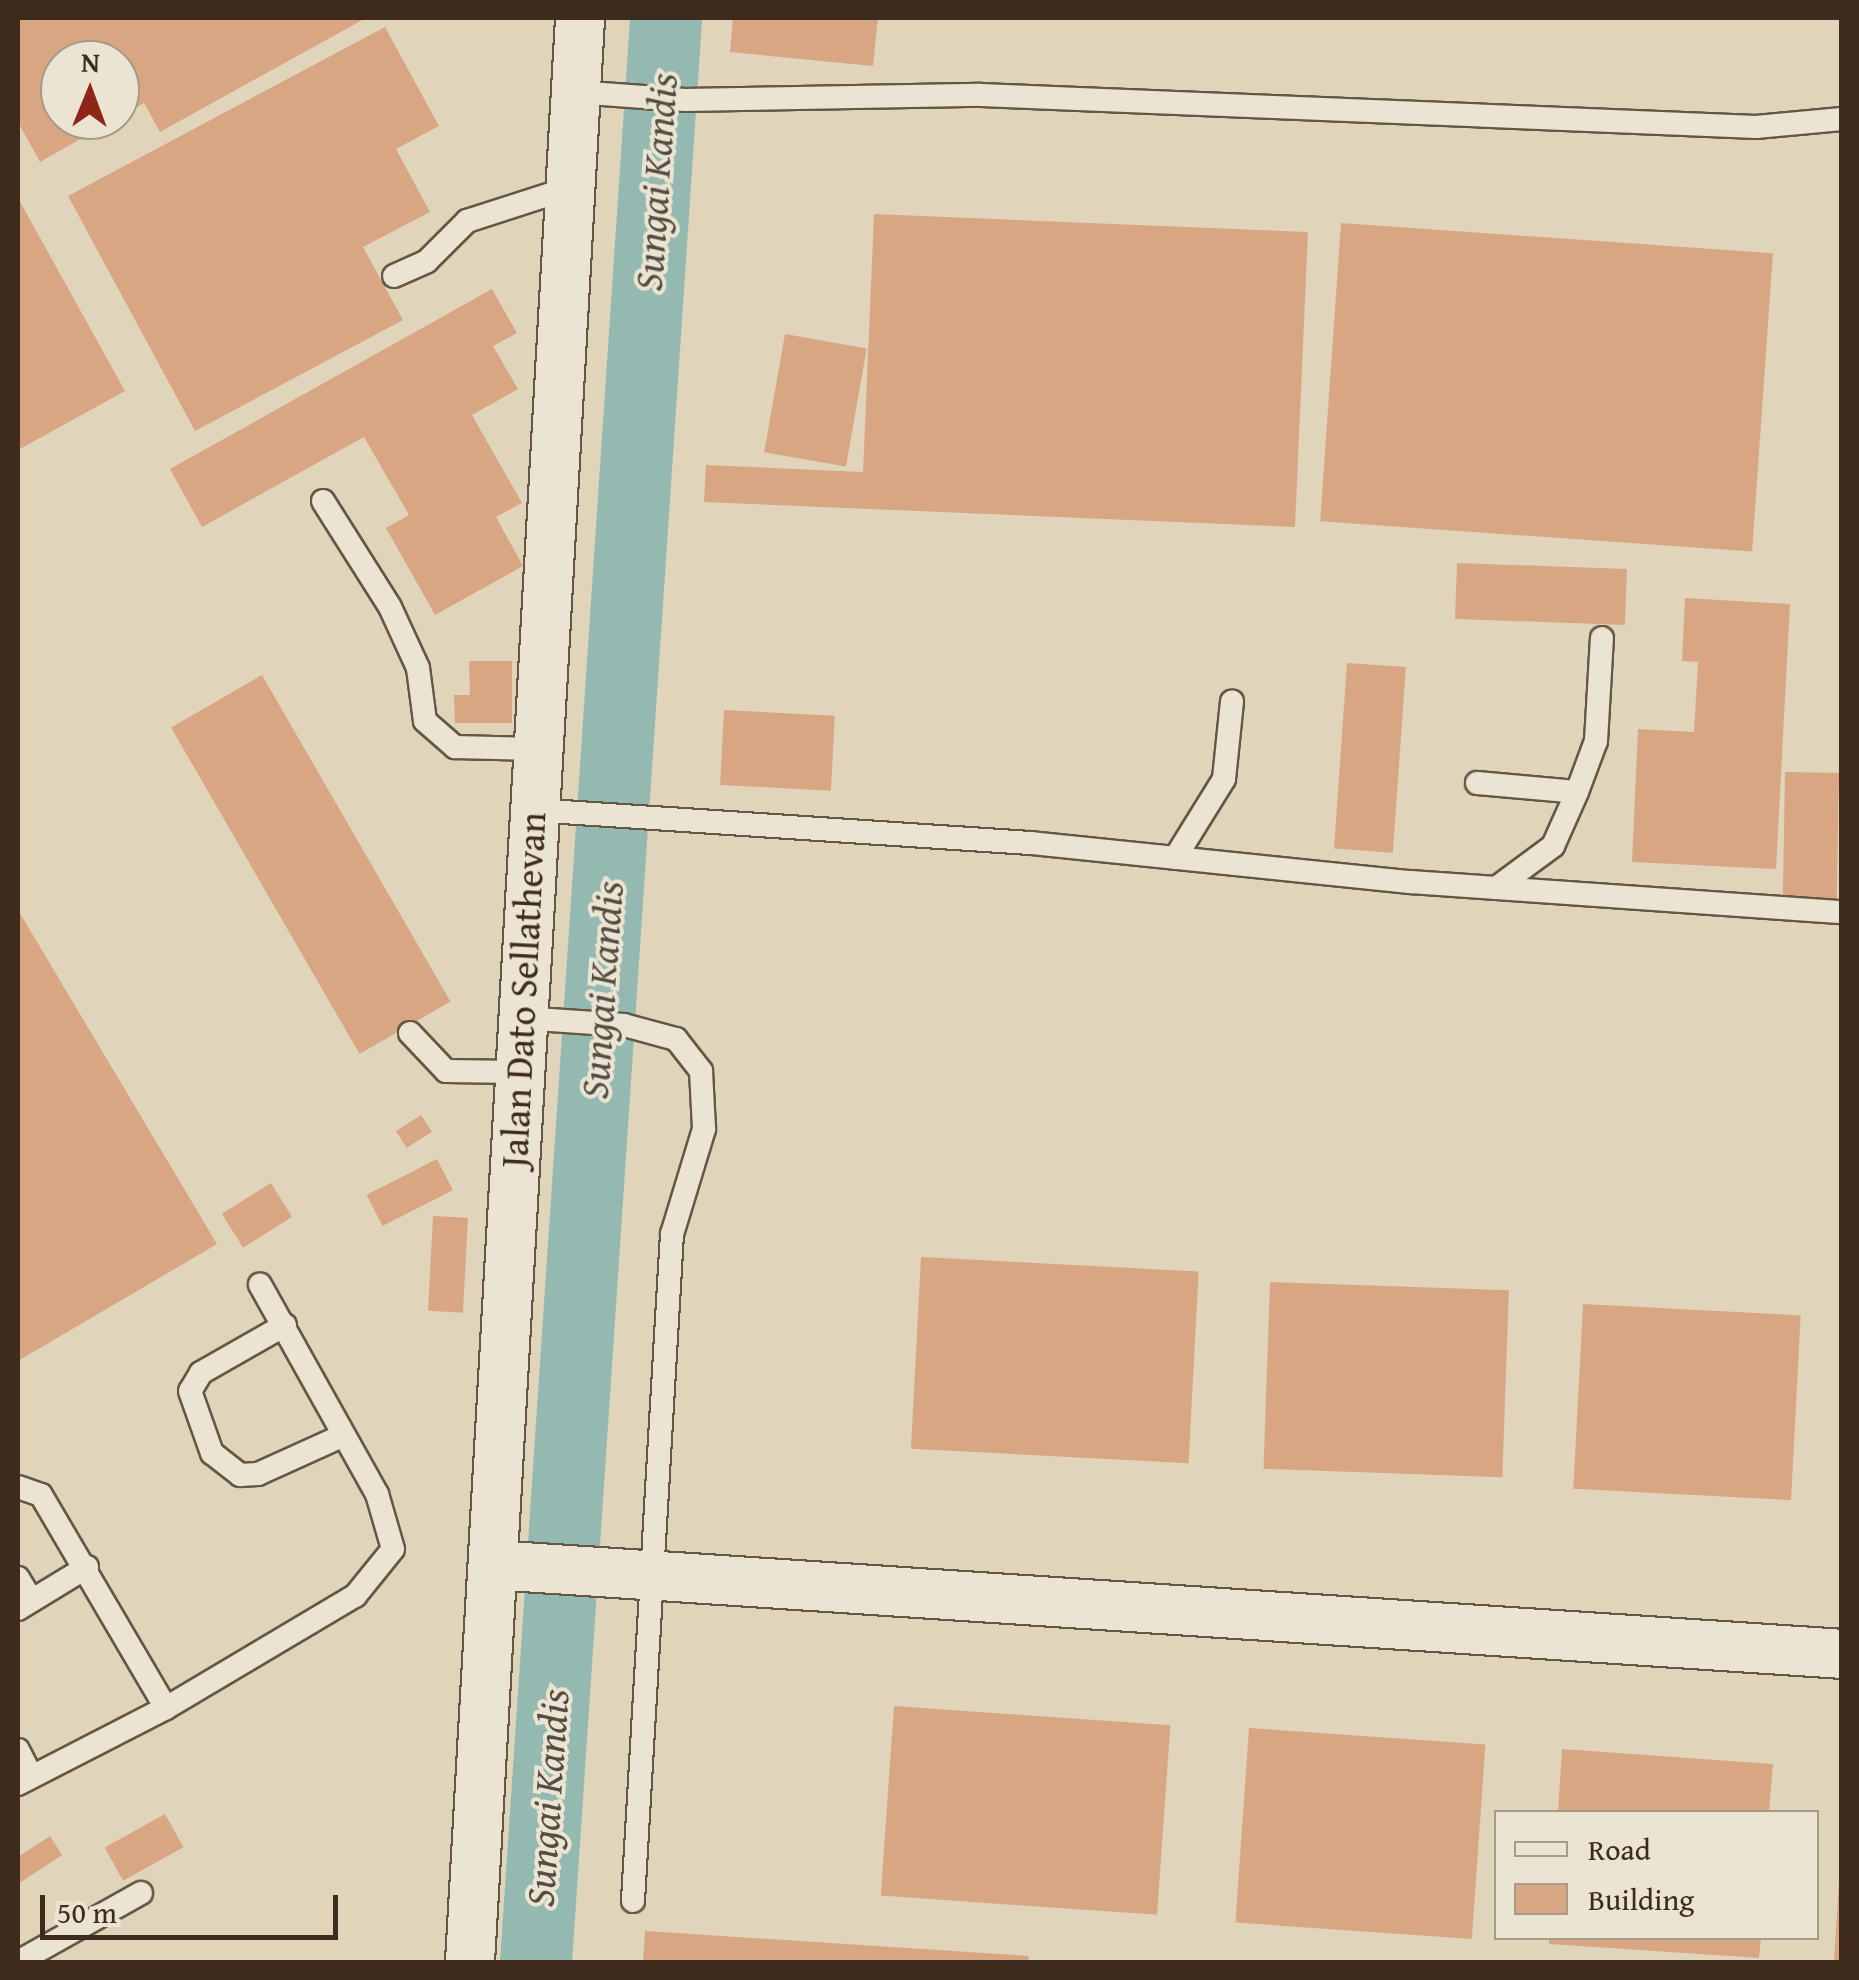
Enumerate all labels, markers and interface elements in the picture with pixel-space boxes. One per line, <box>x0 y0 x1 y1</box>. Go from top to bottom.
north arrow <box>40 40 140 140</box>
text: N <box>81 41 100 82</box>
water label: Sungai Kandis <box>623 71 687 293</box>
street label: Jalan Dato Sellathevan <box>491 811 555 1169</box>
water label: Sungai Kandis <box>569 879 633 1101</box>
water label: Sungai Kandis <box>515 1687 579 1909</box>
legend <box>1494 1810 1819 1940</box>
text: Road <box>1588 1827 1651 1871</box>
scale bar <box>45 1875 342 1937</box>
text: Building <box>1588 1877 1694 1921</box>
text: 50 m <box>57 1890 117 1934</box>

